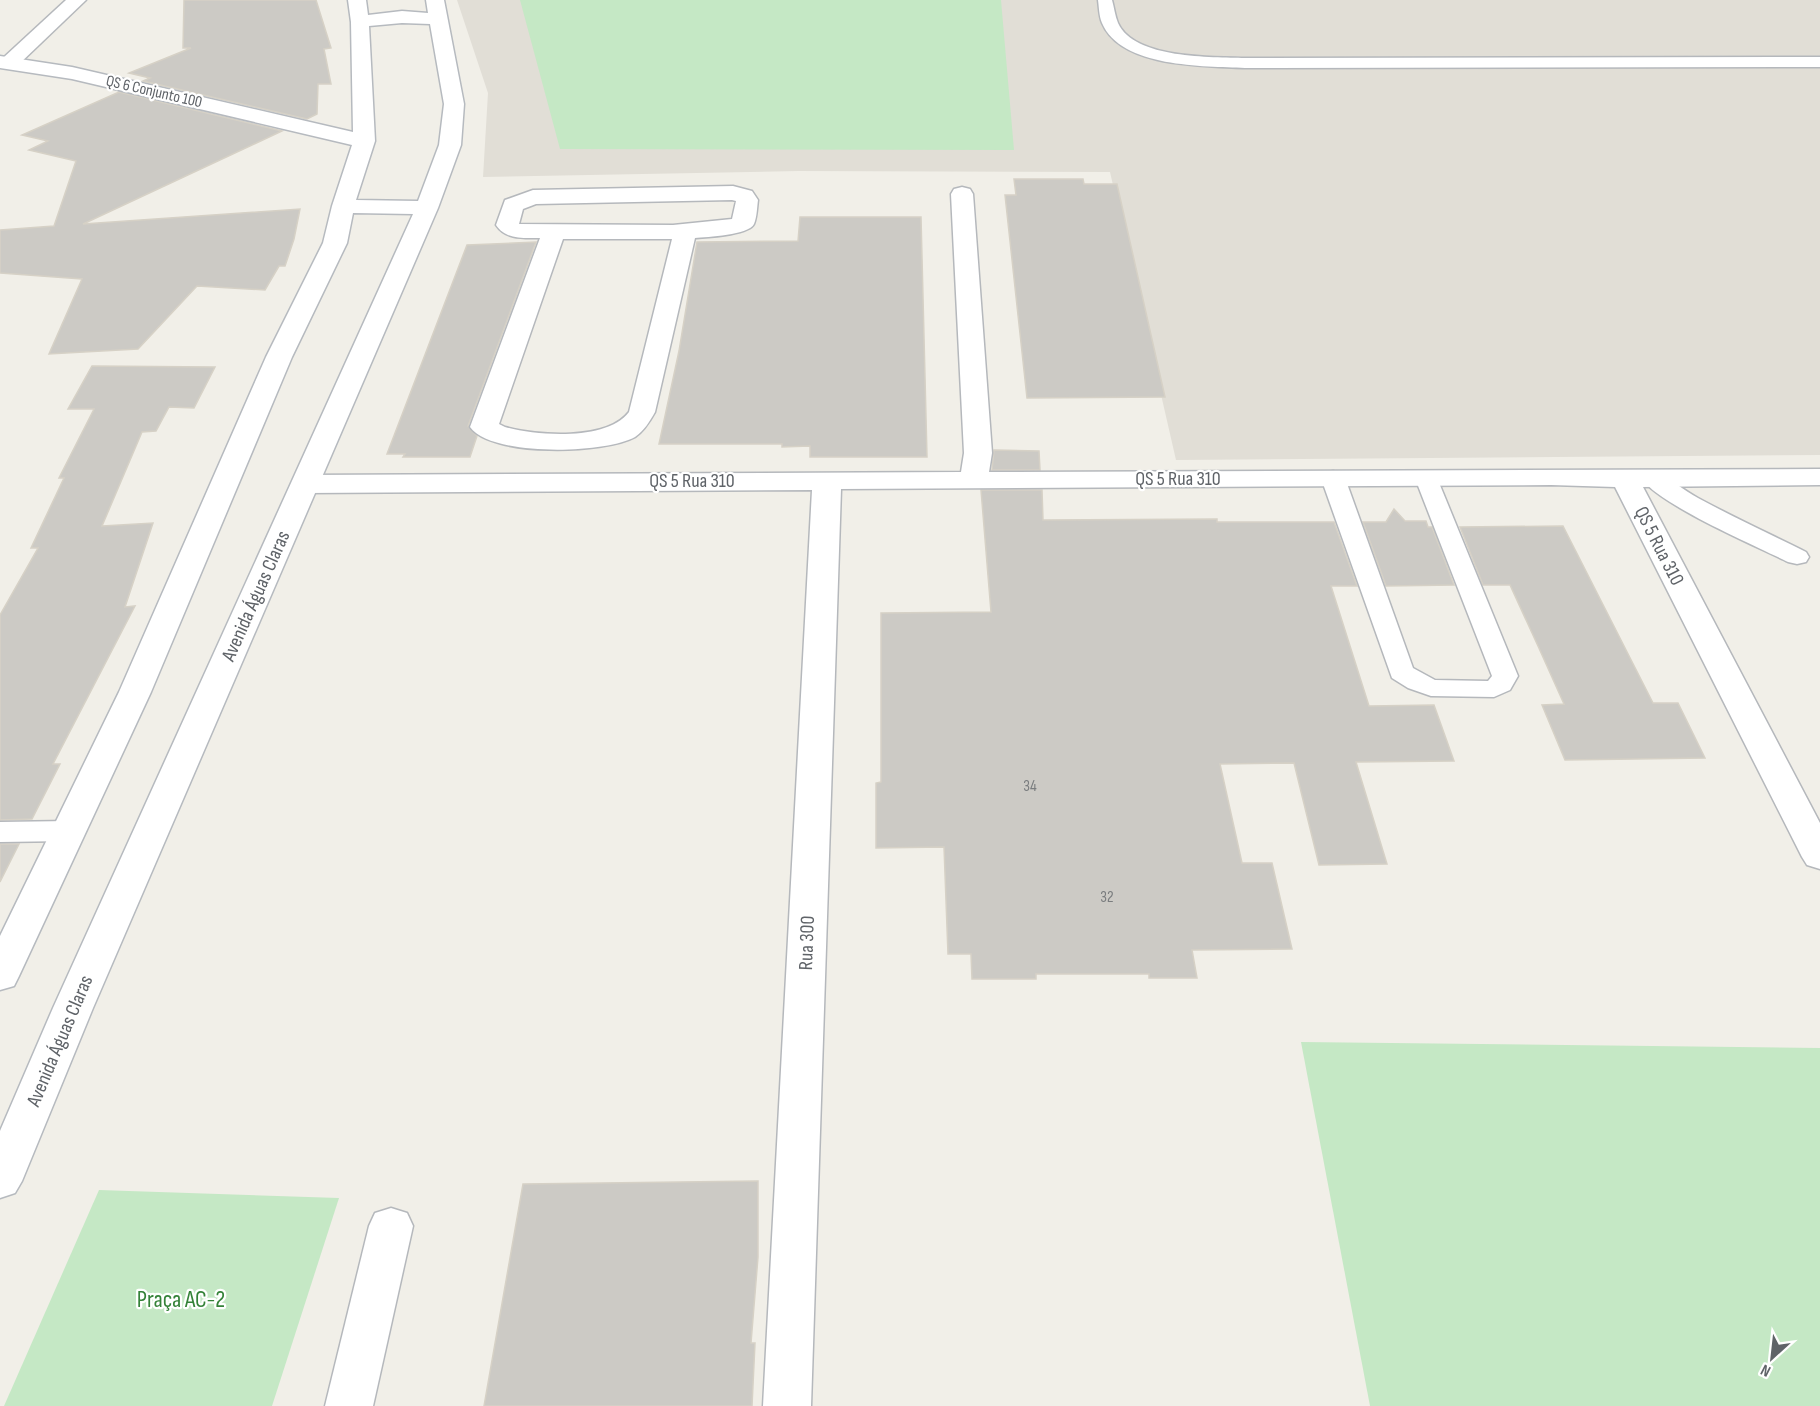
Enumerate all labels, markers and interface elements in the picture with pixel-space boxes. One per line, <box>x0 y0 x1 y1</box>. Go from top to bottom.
street label: QS 6 Conjunto 100 <box>104 72 204 112</box>
street label: QS 5 Rua 310 <box>1135 467 1221 491</box>
street label: QS 5 Rua 310 <box>649 469 735 493</box>
street label: QS 5 Rua 310 <box>1629 502 1689 590</box>
street label: Avenida Águas Claras <box>216 527 295 666</box>
house number: 34 <box>1023 777 1037 796</box>
house number: 32 <box>1100 888 1114 907</box>
street label: Rua 300 <box>794 915 820 971</box>
street label: Avenida Águas Claras <box>21 972 98 1111</box>
park label: Praça AC-2 <box>137 1285 225 1314</box>
north arrow <box>1742 1328 1802 1388</box>
text: N <box>1758 1360 1774 1380</box>

